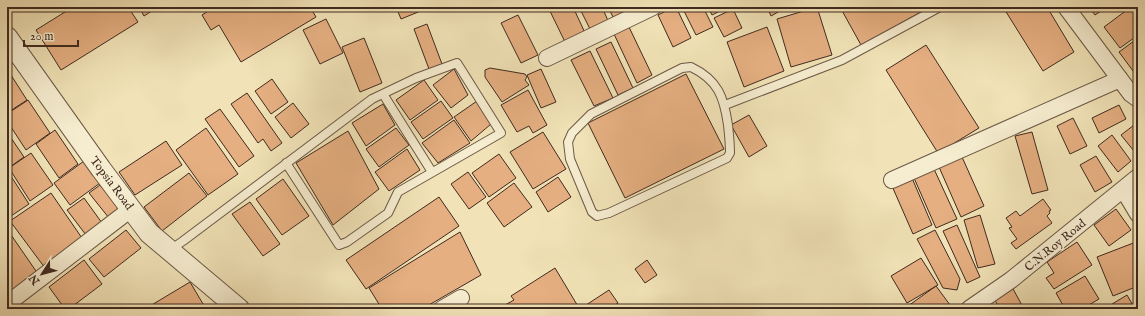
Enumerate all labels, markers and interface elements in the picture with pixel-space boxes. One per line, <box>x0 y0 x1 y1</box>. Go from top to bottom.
scale bar <box>24 22 78 48</box>
text: 20 m <box>30 29 53 44</box>
street label: Topsia Road <box>86 154 137 214</box>
street label: C.N.Roy Road <box>1022 216 1090 275</box>
north arrow <box>22 254 62 294</box>
text: N <box>26 271 44 288</box>

